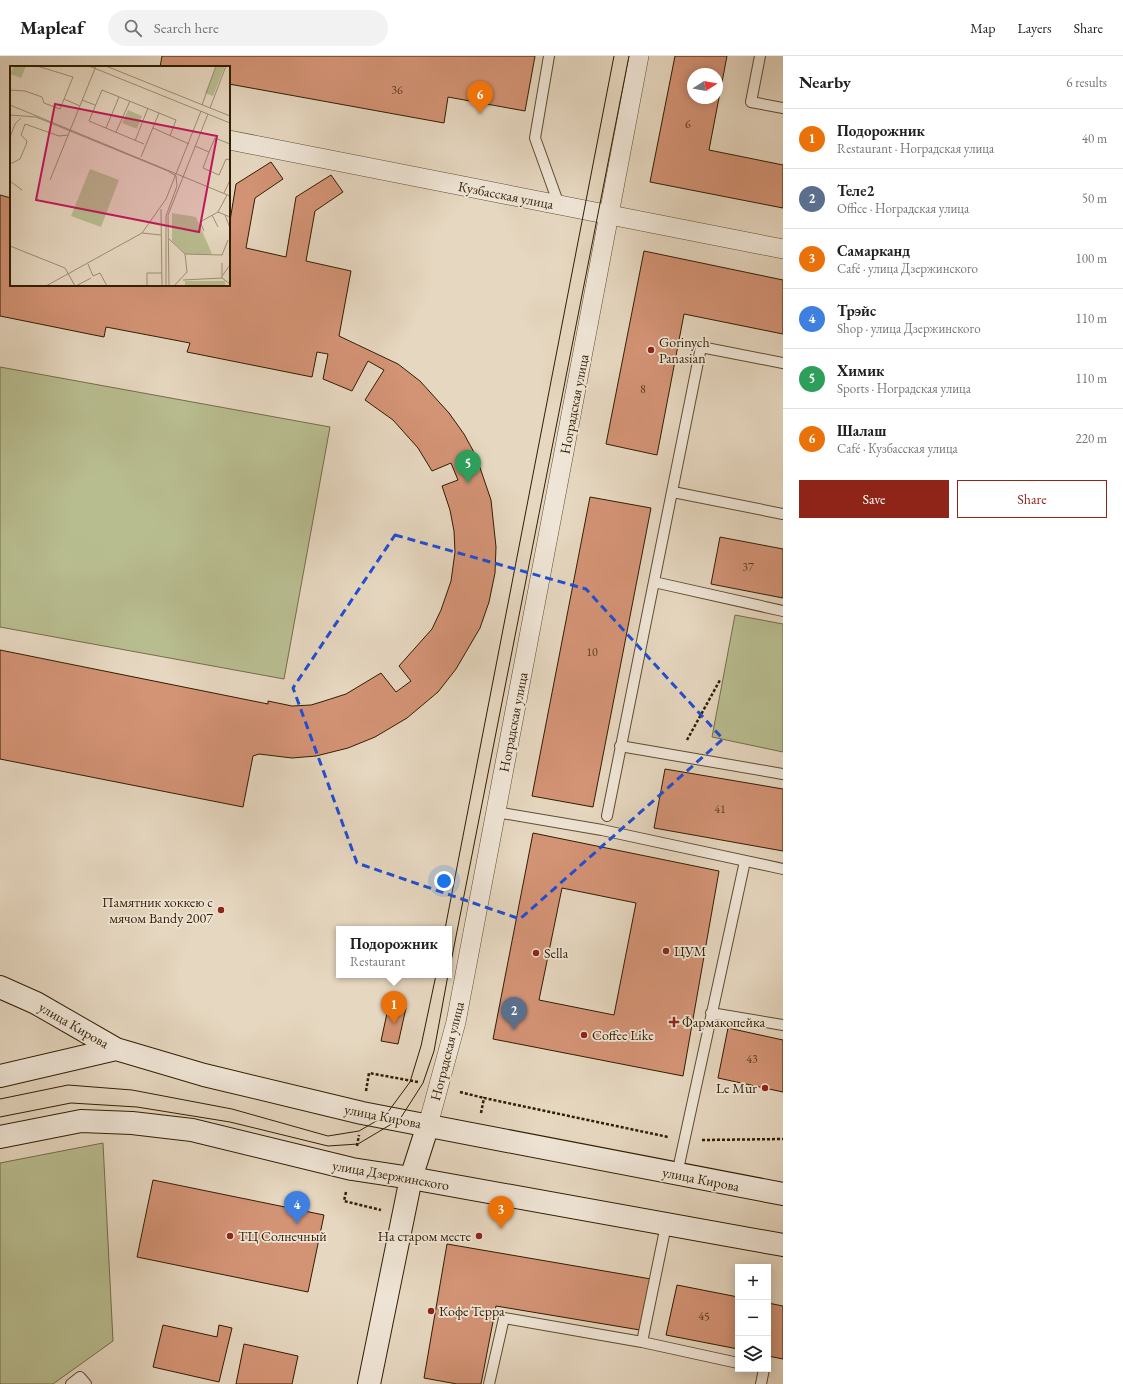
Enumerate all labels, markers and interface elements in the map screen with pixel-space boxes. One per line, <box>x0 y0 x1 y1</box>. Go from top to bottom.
search box <box>108 10 388 46</box>
text: Mapleaf <box>20 15 84 40</box>
icon: search <box>122 17 144 39</box>
text: Search here <box>154 18 219 37</box>
text: Map <box>970 19 995 37</box>
text: Layers <box>1017 19 1052 37</box>
text: Share <box>1074 19 1103 37</box>
inset map <box>10 66 230 286</box>
north arrow <box>687 68 723 104</box>
text: Nearby <box>799 71 851 93</box>
text: 6 results <box>1066 74 1107 91</box>
pin: 6 <box>467 81 493 114</box>
house number: 36 <box>391 82 403 98</box>
house number: 6 <box>685 116 691 132</box>
text: Подорожник <box>837 121 925 140</box>
text: 1 <box>809 130 815 147</box>
text: 40 m <box>1082 130 1107 147</box>
text: Restaurant · Ноградская улица <box>837 140 994 157</box>
street label: Кузбасская улица <box>457 177 556 213</box>
text: Теле2 <box>837 181 874 200</box>
text: 2 <box>809 190 815 207</box>
text: 50 m <box>1082 190 1107 207</box>
text: Office · Ноградская улица <box>837 200 969 217</box>
text: Самарканд <box>837 241 910 260</box>
text: 3 <box>809 250 815 267</box>
text: 100 m <box>1076 250 1107 267</box>
text: Café · улица Дзержинского <box>837 260 978 277</box>
text: Трэйс <box>837 301 876 320</box>
text: 4 <box>809 310 815 327</box>
text: 110 m <box>1076 310 1107 327</box>
text: Shop · улица Дзержинского <box>837 320 981 337</box>
place label: Gorinych Panasian <box>659 333 710 367</box>
marker: Gorinych Panasian <box>646 345 656 355</box>
street label: Ноградская улица <box>555 352 593 456</box>
text: Химик <box>837 361 884 380</box>
text: 5 <box>809 370 815 387</box>
text: 110 m <box>1076 370 1107 387</box>
text: Sports · Ноградская улица <box>837 380 971 397</box>
house number: 8 <box>640 381 646 397</box>
text: Шалаш <box>837 421 886 440</box>
text: 6 <box>809 430 815 447</box>
text: 220 m <box>1076 430 1107 447</box>
text: Café · Кузбасская улица <box>837 440 958 457</box>
pin: 5 <box>455 450 481 483</box>
button: Save <box>799 480 949 518</box>
button: Share <box>957 480 1107 518</box>
house number: 37 <box>742 559 754 575</box>
house number: 10 <box>586 644 598 660</box>
street label: Ноградская улица <box>494 670 532 774</box>
house number: 41 <box>714 801 726 817</box>
your location <box>434 871 454 891</box>
place label: Памятник хоккею с мячом Bandy 2007 <box>102 893 213 927</box>
marker: Памятник хоккею с мячом Bandy 2007 <box>216 905 226 915</box>
popup <box>336 926 452 978</box>
text: Подорожник <box>350 934 438 953</box>
place label: ЦУМ <box>674 942 707 960</box>
place label: Sella <box>544 944 569 962</box>
marker: ЦУМ <box>661 946 671 956</box>
marker: Sella <box>531 948 541 958</box>
text: Restaurant <box>350 953 405 970</box>
pin: 1 <box>381 991 407 1024</box>
pin: 2 <box>501 997 527 1030</box>
street label: улица Кирова <box>36 998 113 1052</box>
street label: Ноградская улица <box>426 999 468 1102</box>
place label: Фармакопейка <box>682 1013 765 1031</box>
marker: Фармакопейка <box>669 1017 679 1027</box>
place label: Coffee Like <box>592 1026 654 1044</box>
marker: Coffee Like <box>579 1030 589 1040</box>
house number: 43 <box>746 1051 758 1067</box>
place label: Le Mur <box>716 1079 757 1097</box>
marker: Le Mur <box>760 1083 770 1093</box>
street label: улица Кирова <box>343 1100 423 1132</box>
street label: улица Дзержинского <box>331 1156 451 1194</box>
street label: улица Кирова <box>661 1163 741 1195</box>
pin: 4 <box>284 1191 310 1224</box>
pin: 3 <box>488 1196 514 1229</box>
place label: ТЦ Солнечный <box>238 1227 327 1245</box>
place label: На старом месте <box>378 1227 472 1245</box>
marker: ТЦ Солнечный <box>225 1231 235 1241</box>
marker: На старом месте <box>474 1231 484 1241</box>
map controls <box>735 1264 771 1372</box>
button: + <box>735 1264 771 1300</box>
button: − <box>735 1300 771 1336</box>
place label: Кофе Терра <box>439 1302 505 1320</box>
marker: Кофе Терра <box>426 1306 436 1316</box>
house number: 45 <box>698 1308 710 1324</box>
button: layers <box>735 1336 771 1372</box>

